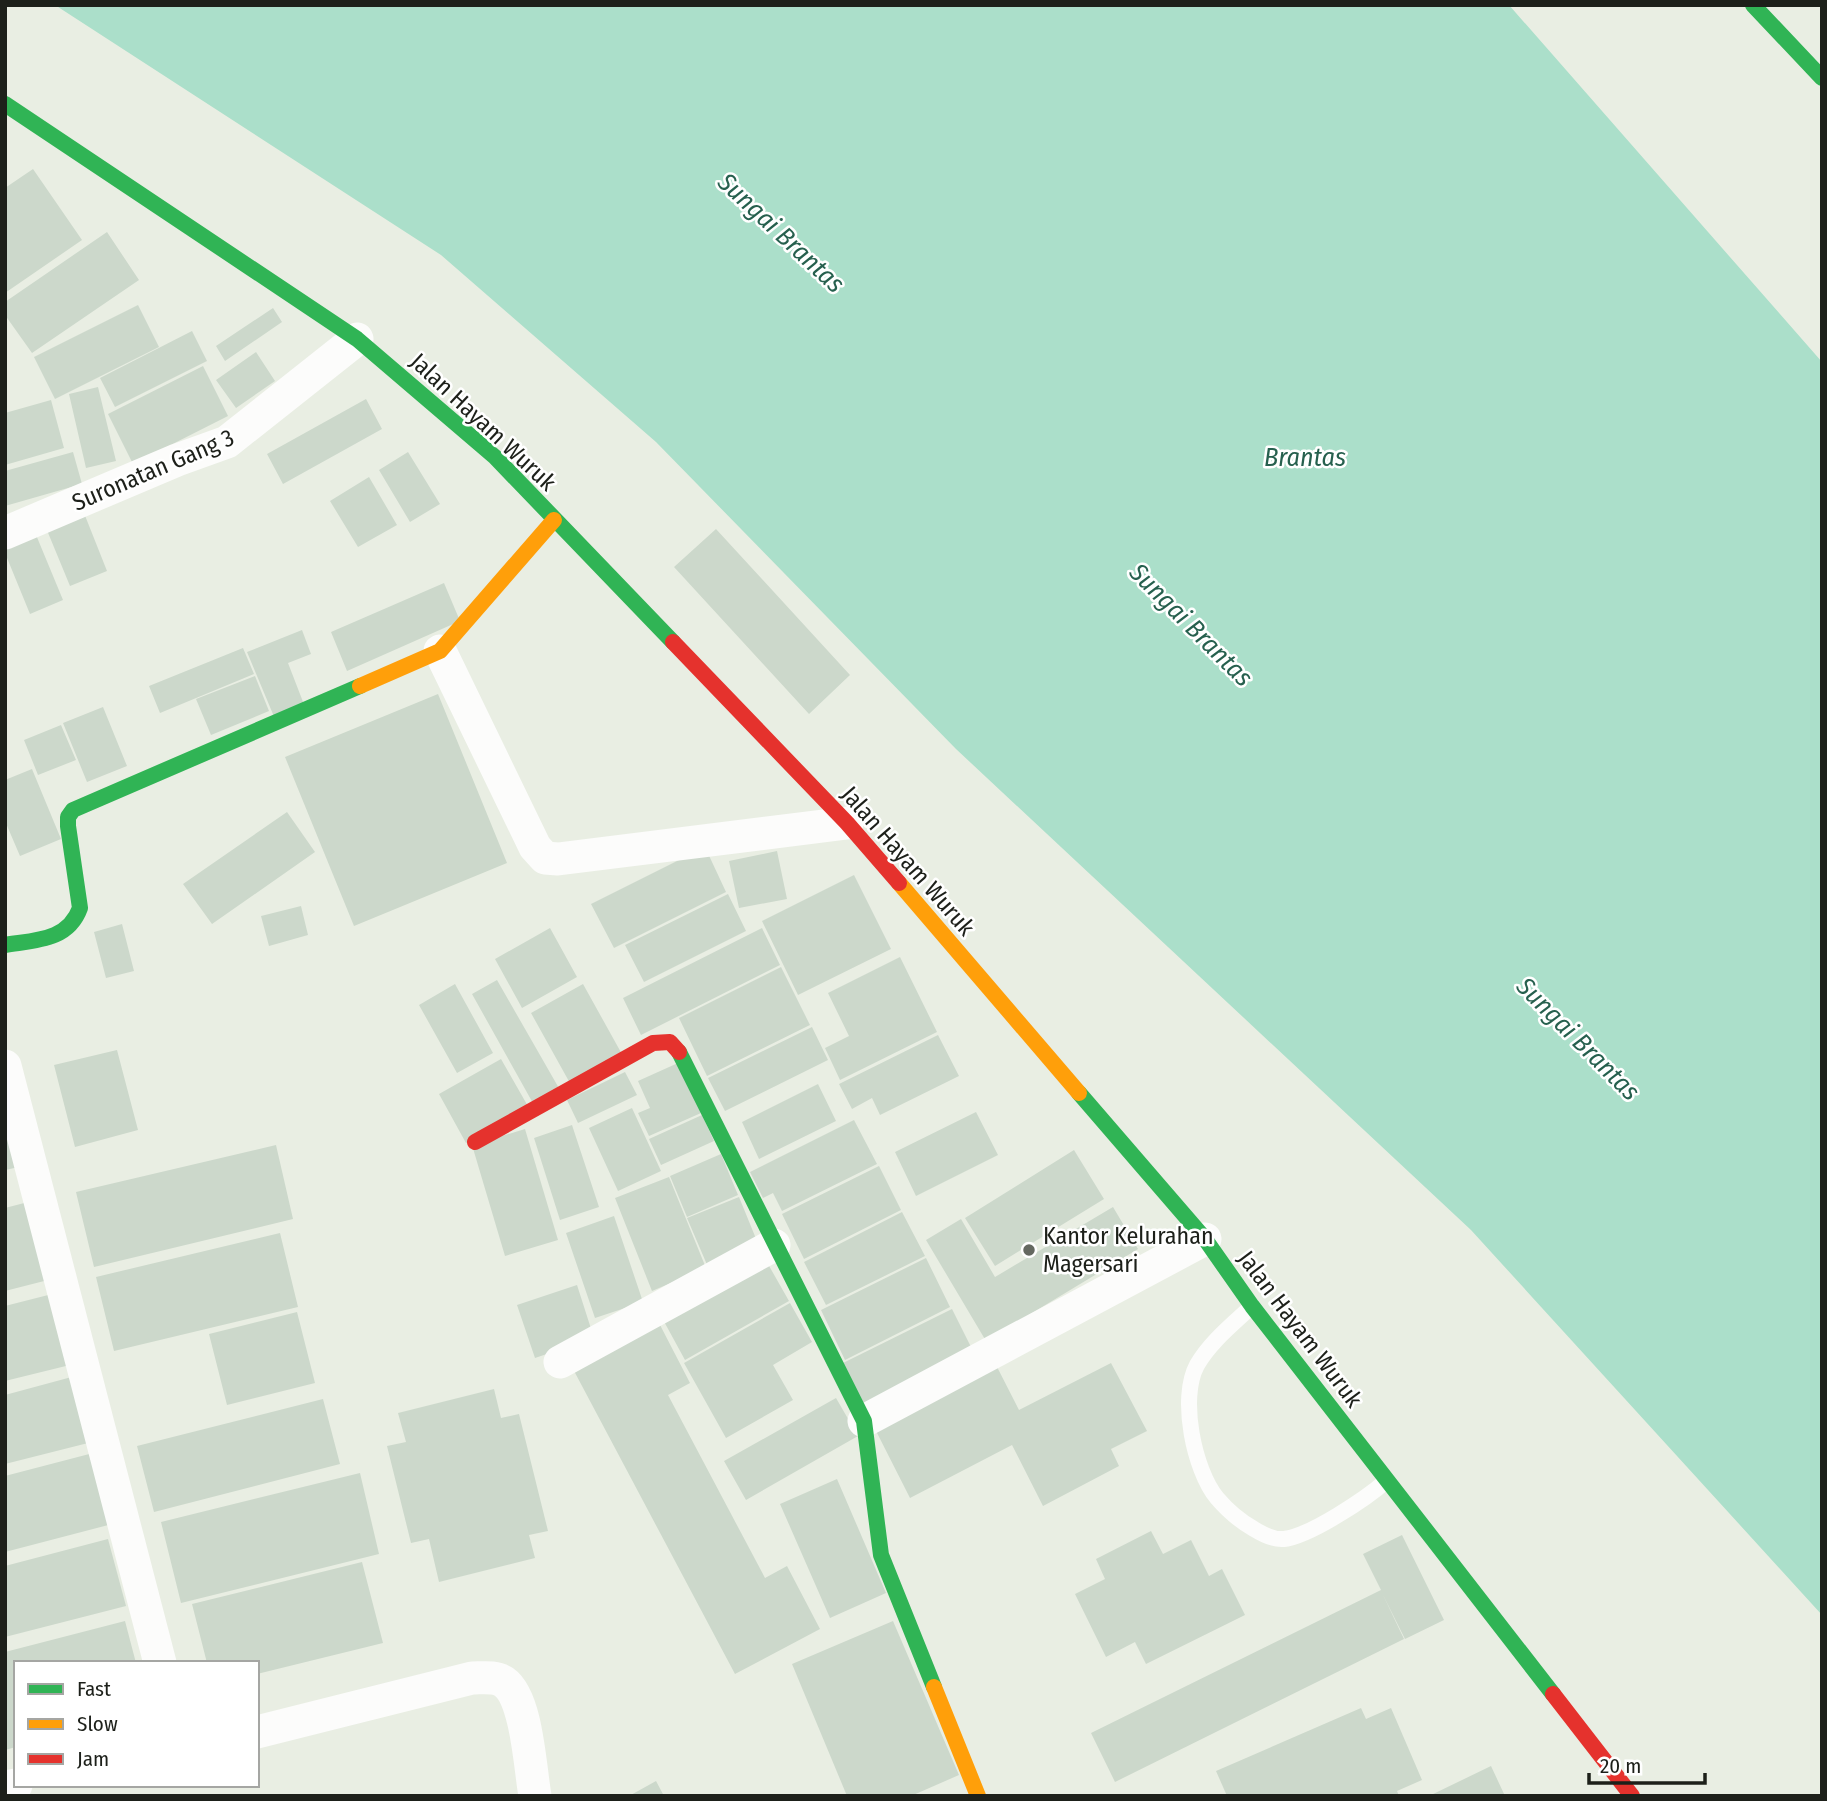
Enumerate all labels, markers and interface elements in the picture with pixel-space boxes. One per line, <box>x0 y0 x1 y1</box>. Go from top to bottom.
water label: Sungai Brantas <box>711 166 851 299</box>
street label: Jalan Hayam Wuruk <box>404 347 562 497</box>
street label: Suronatan Gang 3 <box>68 423 238 517</box>
water label: Brantas <box>1264 442 1346 473</box>
water label: Sungai Brantas <box>1122 556 1259 693</box>
street label: Jalan Hayam Wuruk <box>835 781 981 942</box>
water label: Sungai Brantas <box>1509 970 1646 1107</box>
place label: Kantor Kelurahan Magersari <box>1043 1222 1214 1278</box>
marker: Kantor Kelurahan Magersari <box>1021 1242 1037 1258</box>
street label: Jalan Hayam Wuruk <box>1232 1245 1369 1414</box>
legend <box>14 1661 259 1787</box>
text: Fast <box>77 1676 111 1702</box>
text: Slow <box>77 1711 118 1737</box>
scale bar <box>1589 1742 1704 1786</box>
text: Jam <box>77 1746 109 1772</box>
text: 20 m <box>1600 1753 1641 1779</box>

